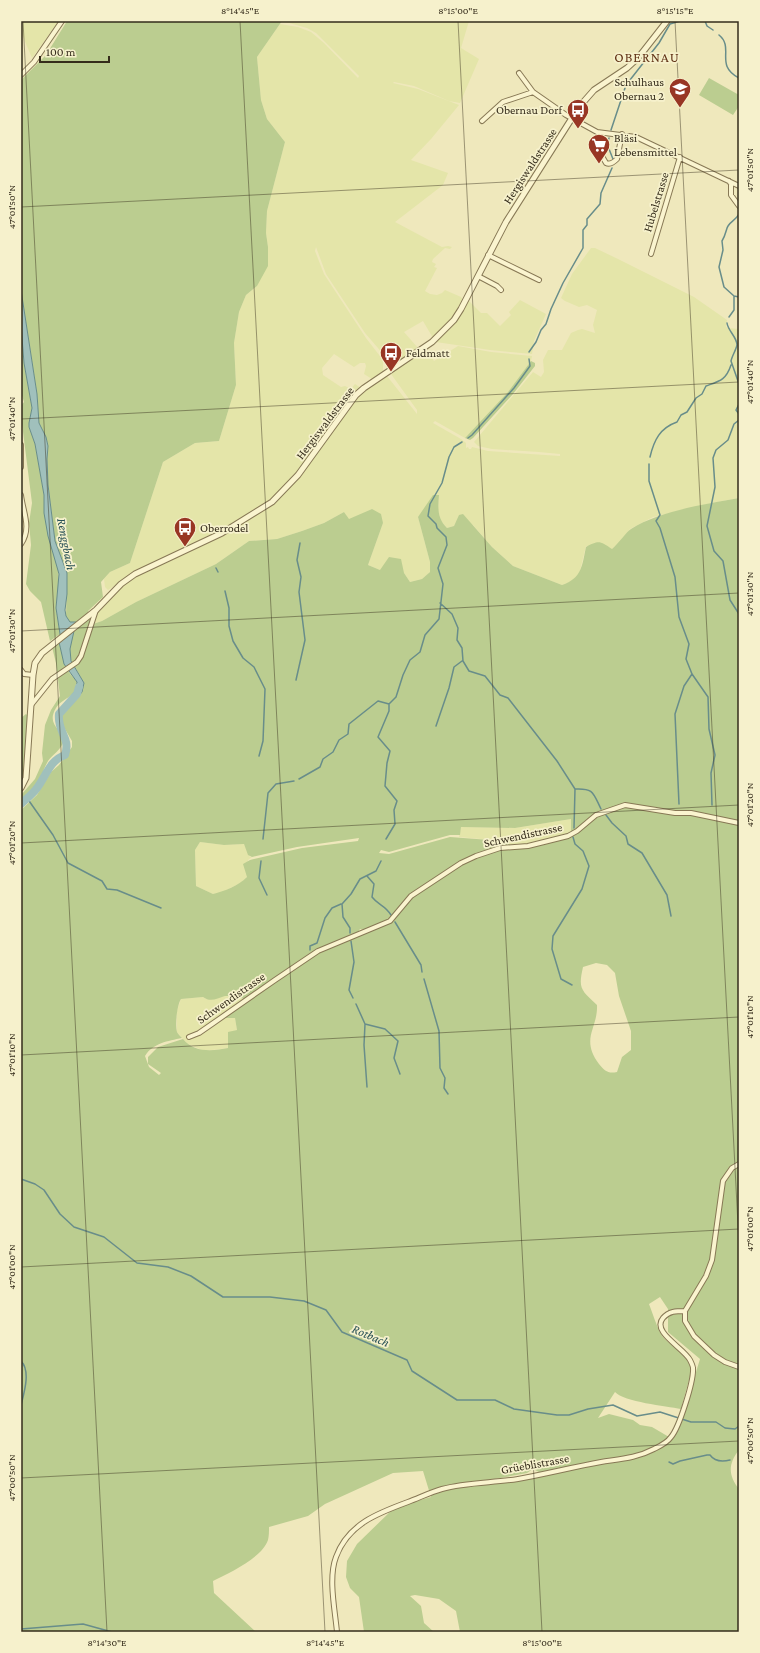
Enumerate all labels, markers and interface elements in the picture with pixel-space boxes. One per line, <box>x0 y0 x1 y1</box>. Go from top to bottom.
text: 8°14'45"E <box>221 5 260 16</box>
text: 8°15'00"E <box>438 5 478 16</box>
text: 8°15'15"E <box>657 5 694 16</box>
scale bar <box>40 38 109 64</box>
text: 100 m <box>46 45 76 59</box>
district label: OBERNAU <box>614 49 680 65</box>
place label: Schulhaus Obernau 2 <box>614 75 664 103</box>
school or university icon: Schulhaus Obernau 2 <box>667 76 693 109</box>
bus stop icon: Obernau Dorf <box>565 97 591 130</box>
place label: Obernau Dorf <box>496 103 563 117</box>
street label: Hergiswaldstrasse <box>500 125 560 207</box>
place label: Bläsi Lebensmittel <box>614 131 677 159</box>
supermarket icon: Bläsi Lebensmittel <box>586 132 612 165</box>
text: 47°01'50"N <box>744 147 755 192</box>
street label: Hubelstrasse <box>640 170 672 234</box>
text: 47°01'50"N <box>6 184 17 229</box>
bus stop icon: Feldmatt <box>378 340 404 373</box>
place label: Feldmatt <box>406 346 451 360</box>
text: 47°01'40"N <box>744 359 755 404</box>
street label: Hergiswaldstrasse <box>293 384 357 462</box>
text: 47°01'40"N <box>6 396 17 441</box>
bus stop icon: Oberrodel <box>172 515 198 548</box>
water label: Renggbach <box>54 517 79 571</box>
place label: Oberrodel <box>200 521 248 535</box>
text: 47°01'30"N <box>744 571 755 616</box>
text: 47°01'30"N <box>6 608 17 653</box>
text: 47°01'20"N <box>744 782 755 827</box>
text: 47°01'20"N <box>6 820 17 865</box>
street label: Schwendistrasse <box>483 820 563 850</box>
street label: Schwendistrasse <box>194 969 268 1027</box>
text: 47°01'10"N <box>744 995 755 1039</box>
text: 47°01'10"N <box>6 1033 17 1077</box>
text: 47°01'00"N <box>744 1206 755 1252</box>
text: 47°01'00"N <box>6 1244 17 1290</box>
water label: Rotbach <box>350 1321 392 1350</box>
text: 47°00'50"N <box>744 1417 755 1464</box>
street label: Grüeblistrasse <box>500 1451 570 1477</box>
text: 47°00'50"N <box>6 1454 17 1501</box>
text: 8°14'30"E <box>88 1637 127 1648</box>
text: 8°14'45"E <box>306 1637 345 1648</box>
text: 8°15'00"E <box>522 1637 562 1648</box>

